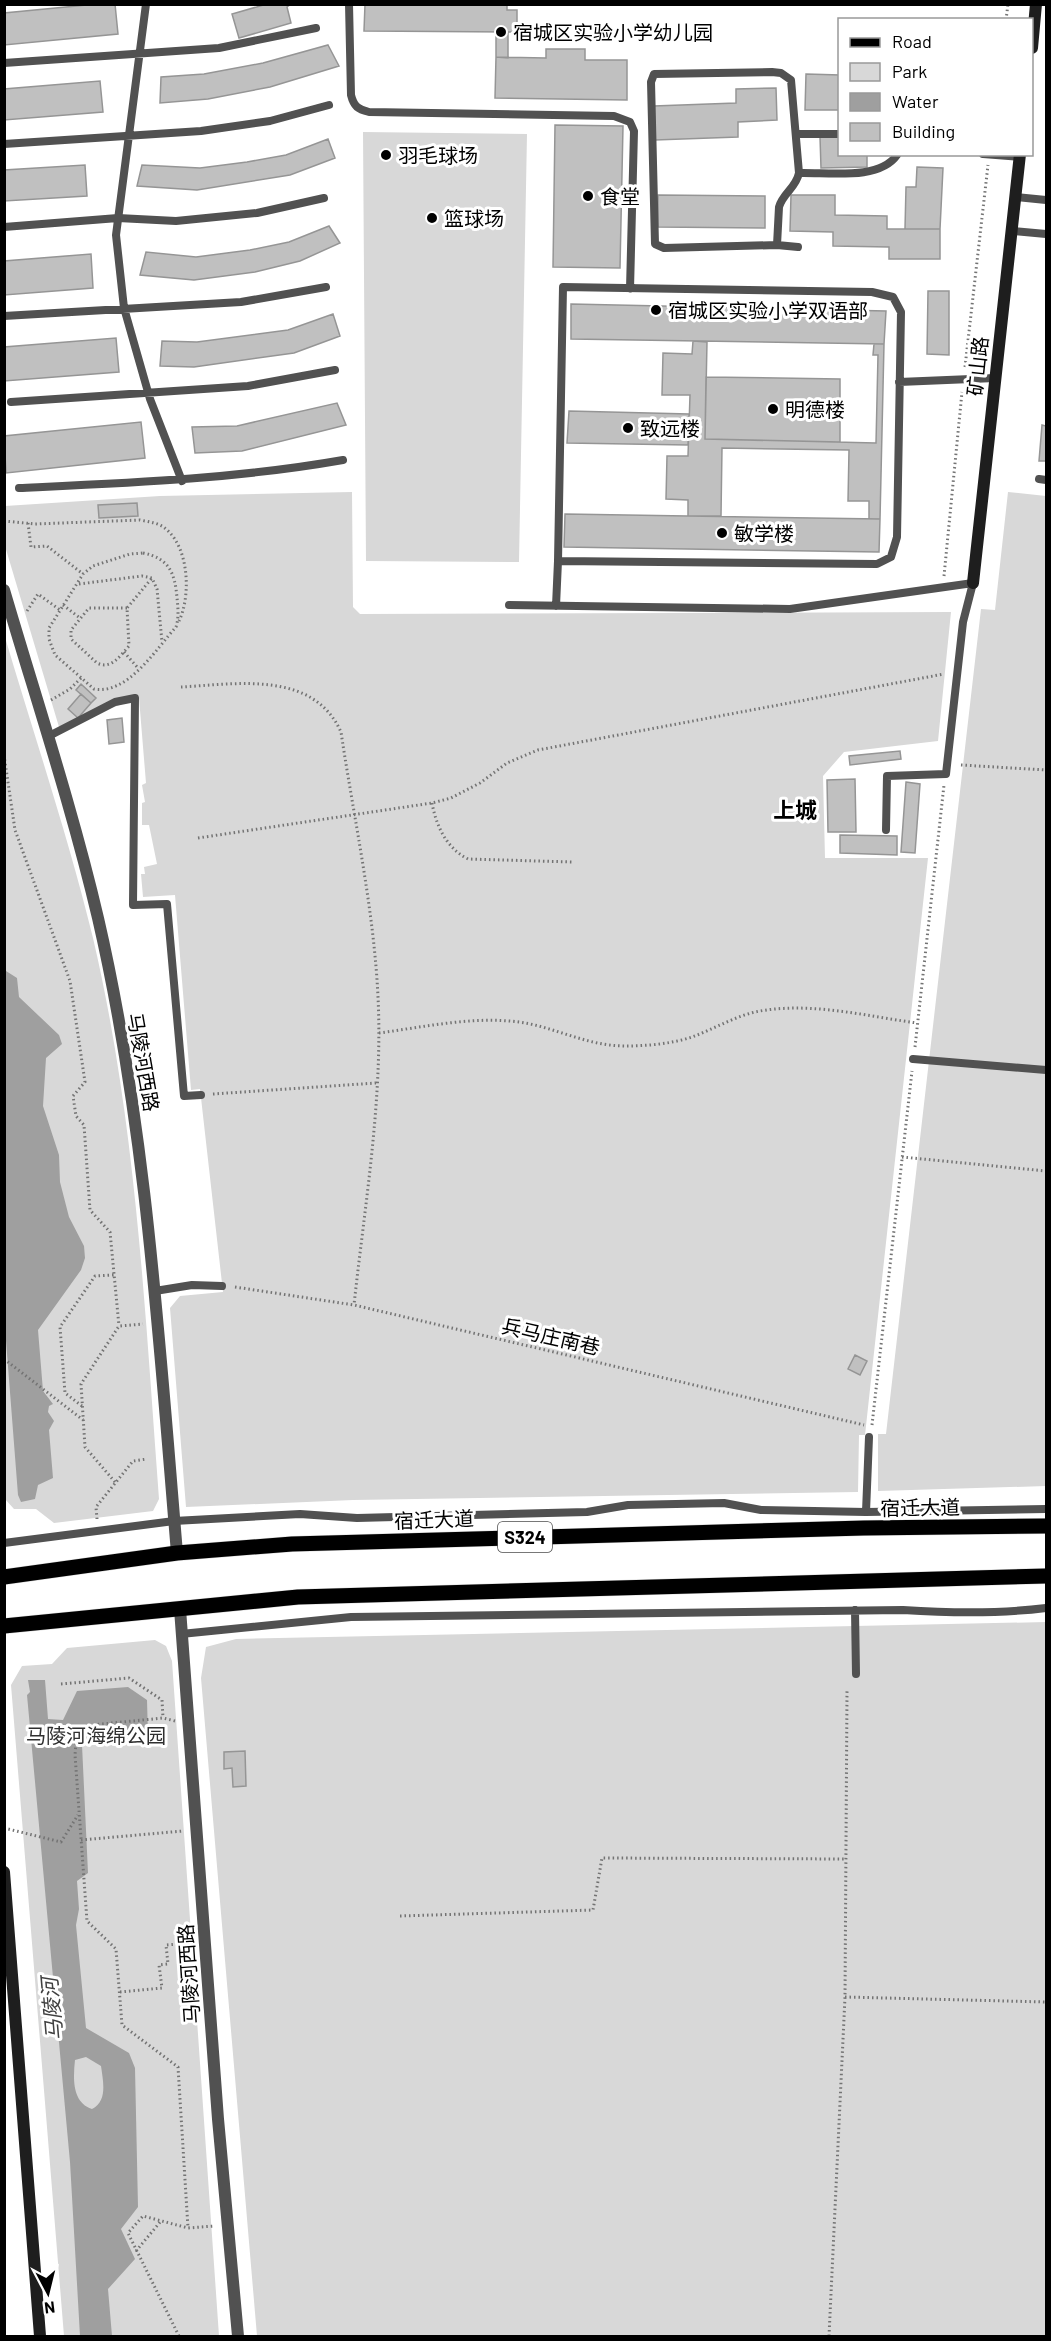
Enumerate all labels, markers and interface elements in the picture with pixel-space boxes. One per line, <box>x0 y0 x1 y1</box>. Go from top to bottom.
legend <box>838 18 1033 156</box>
place label: 宿城区实验小学幼儿园 <box>513 20 713 44</box>
marker: 宿城区实验小学幼儿园 <box>494 25 508 39</box>
text: Road <box>892 30 932 52</box>
text: Park <box>892 60 927 82</box>
text: Water <box>892 90 939 112</box>
text: Building <box>892 120 955 142</box>
place label: 羽毛球场 <box>398 143 478 167</box>
marker: 羽毛球场 <box>379 148 393 162</box>
place label: 食堂 <box>600 184 640 208</box>
marker: 食堂 <box>581 189 595 203</box>
place label: 篮球场 <box>444 206 504 230</box>
marker: 篮球场 <box>425 211 439 225</box>
place label: 宿城区实验小学双语部 <box>668 298 868 322</box>
marker: 宿城区实验小学双语部 <box>649 303 663 317</box>
street label: 矿山路 <box>962 335 992 397</box>
place label: 明德楼 <box>785 397 845 421</box>
marker: 明德楼 <box>766 402 780 416</box>
place label: 致远楼 <box>640 416 700 440</box>
marker: 致远楼 <box>621 421 635 435</box>
place label: 敏学楼 <box>734 521 794 545</box>
marker: 敏学楼 <box>715 526 729 540</box>
district label: 上城 <box>773 796 817 822</box>
street label: 马陵河西路 <box>123 1011 165 1113</box>
street label: 兵马庄南巷 <box>500 1313 602 1359</box>
street label: 宿迁大道 <box>880 1494 960 1520</box>
street label: 宿迁大道 <box>394 1506 474 1532</box>
road number: S324 <box>498 1522 552 1552</box>
park label: 马陵河海绵公园 <box>26 1723 166 1747</box>
street label: 马陵河西路 <box>173 1923 203 2025</box>
water label: 马陵河 <box>35 1973 66 2041</box>
north arrow <box>18 2263 78 2323</box>
text: N <box>43 2298 56 2318</box>

